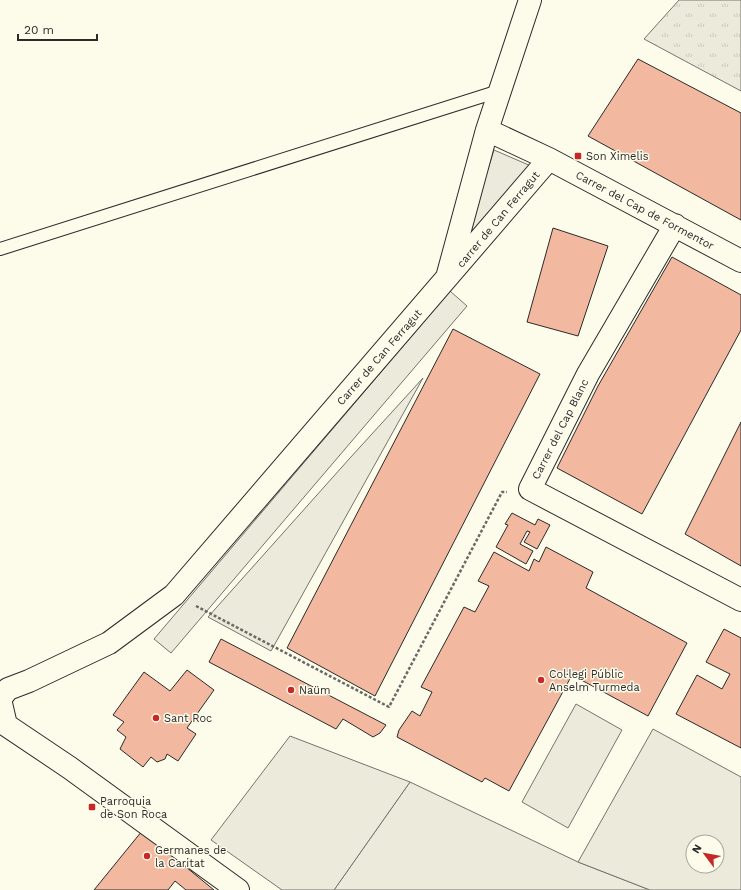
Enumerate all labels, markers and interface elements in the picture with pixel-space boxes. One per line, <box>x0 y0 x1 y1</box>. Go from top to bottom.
scale bar <box>18 16 97 42</box>
text: 20 m <box>24 23 54 37</box>
place label: Son Ximelis <box>586 150 649 163</box>
marker: Son Ximelis <box>573 151 583 161</box>
street label: carrer de Can Ferragut <box>454 168 543 270</box>
street label: Carrer del Cap de Formentor <box>573 168 717 253</box>
street label: Carrer de Can Ferragut <box>334 306 425 408</box>
street label: Carrer del Cap Blanc <box>529 377 591 482</box>
place label: Col·legi Públic Anselm Turmeda <box>549 668 640 694</box>
marker: Col·legi Públic Anselm Turmeda <box>536 675 546 685</box>
place label: Naüm <box>299 684 331 697</box>
marker: Naüm <box>286 685 296 695</box>
place label: Sant Roc <box>164 712 212 725</box>
marker: Sant Roc <box>151 713 161 723</box>
place label: Parroquia de Son Roca <box>100 795 167 821</box>
marker: Parroquia de Son Roca <box>87 802 97 812</box>
north arrow <box>685 834 725 874</box>
text: N <box>689 842 705 856</box>
place label: Germanes de la Caritat <box>155 844 226 870</box>
marker: Germanes de la Caritat <box>142 851 152 861</box>

